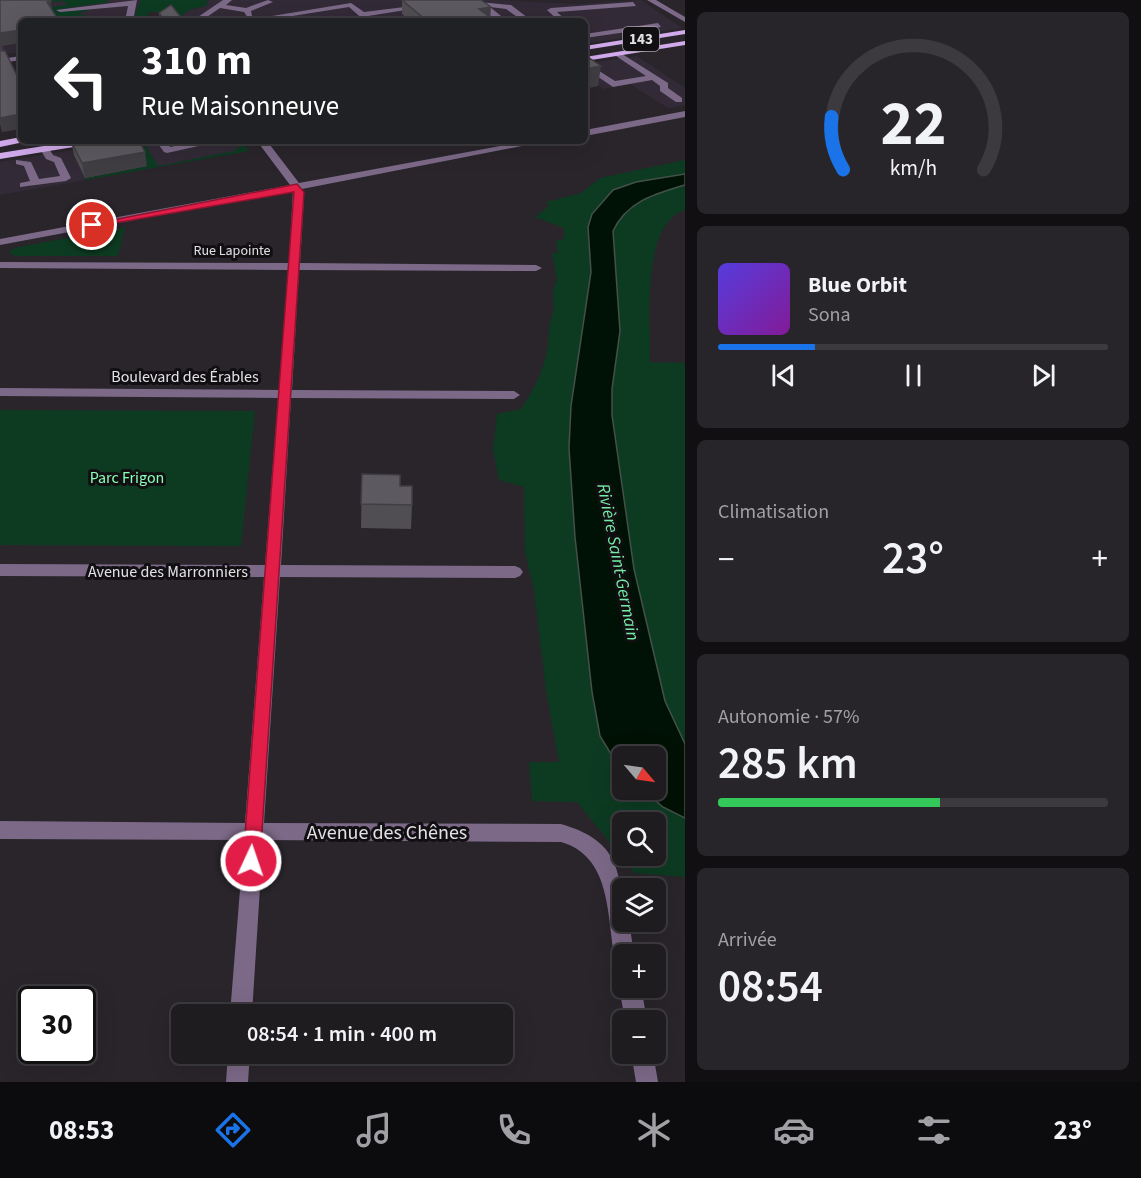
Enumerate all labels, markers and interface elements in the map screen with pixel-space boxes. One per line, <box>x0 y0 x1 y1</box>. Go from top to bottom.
road number: 143 <box>623 27 659 51</box>
text: 310 m <box>141 31 252 91</box>
icon: left <box>42 42 120 120</box>
text: 22 <box>880 80 946 169</box>
text: Rue Maisonneuve <box>141 87 339 126</box>
text: km/h <box>889 153 937 184</box>
pin <box>66 199 117 250</box>
icon: arrive <box>75 208 108 241</box>
street label: Rue Lapointe <box>193 241 271 261</box>
text: Blue Orbit <box>808 269 907 301</box>
text: Sona <box>808 301 851 329</box>
icon: previous <box>767 359 800 392</box>
icon: pause <box>897 359 930 392</box>
icon: next <box>1027 359 1060 392</box>
street label: Boulevard des Érables <box>111 366 259 388</box>
park label: Parc Frigon <box>90 467 164 489</box>
water label: Rivière Saint-Germain <box>590 481 646 643</box>
text: Climatisation <box>718 498 829 526</box>
text: 23° <box>882 527 944 591</box>
text: − <box>718 536 734 583</box>
text: + <box>1092 536 1108 583</box>
street label: Avenue des Marronniers <box>88 561 248 583</box>
text: Autonomie · 57% <box>718 703 859 731</box>
text: 285 km <box>718 732 858 796</box>
north arrow <box>612 746 666 800</box>
map controls <box>612 746 666 1064</box>
button: search <box>612 812 666 866</box>
street label: Avenue des Chênes <box>307 819 467 847</box>
position arrow <box>219 829 283 893</box>
button: layers <box>612 878 666 932</box>
text: Arrivée <box>718 926 777 954</box>
button: + <box>612 944 666 998</box>
text: 08:54 <box>718 955 823 1019</box>
speed limit sign: 30 <box>18 986 96 1064</box>
button: − <box>612 1010 666 1064</box>
text: 08:54 · 1 min · 400 m <box>247 1018 437 1050</box>
icon: directions <box>212 1109 254 1151</box>
icon: music <box>353 1109 395 1151</box>
icon: phone <box>493 1109 535 1151</box>
icon: climate <box>633 1109 675 1151</box>
icon: car <box>773 1109 815 1151</box>
icon: filters <box>913 1109 955 1151</box>
text: 08:53 <box>49 1111 114 1150</box>
text: 23° <box>1054 1111 1092 1150</box>

